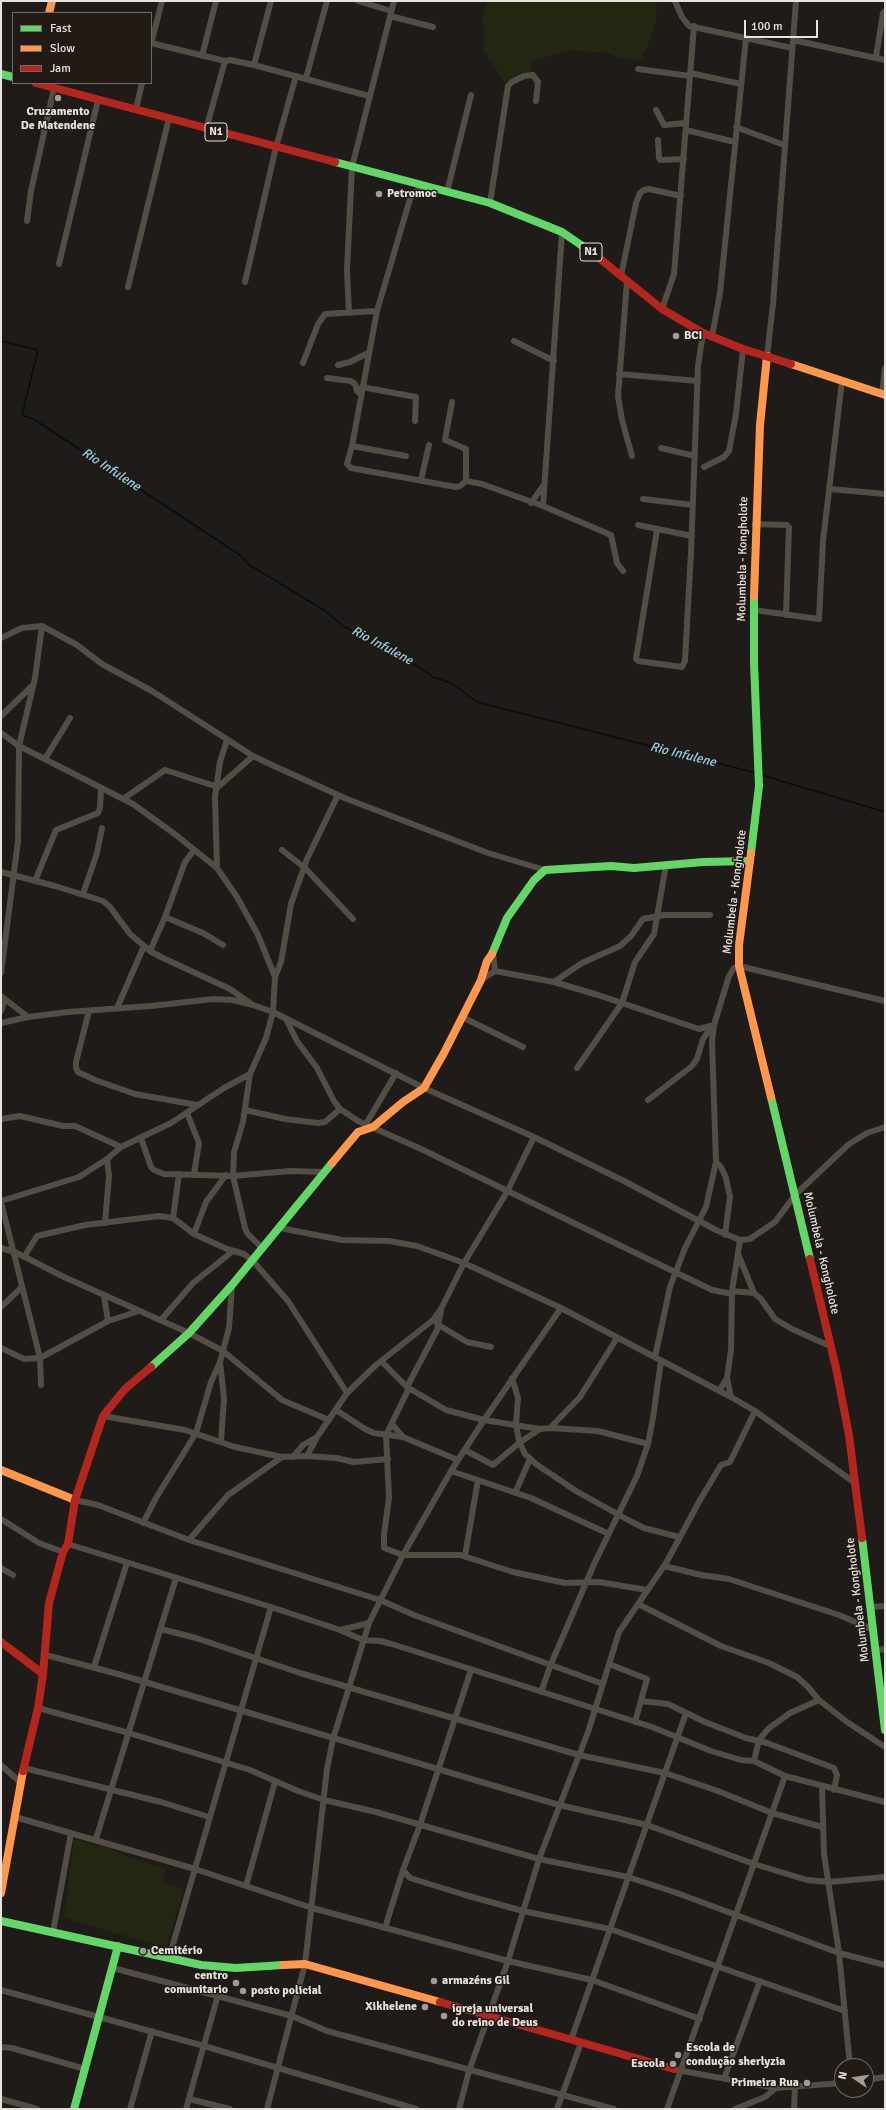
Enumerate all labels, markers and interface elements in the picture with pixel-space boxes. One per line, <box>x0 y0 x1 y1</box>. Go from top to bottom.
legend <box>12 12 152 84</box>
scale bar <box>746 12 820 38</box>
text: 100 m <box>751 19 783 34</box>
text: Fast <box>50 21 71 36</box>
text: Slow <box>50 41 75 56</box>
text: Jam <box>50 61 71 76</box>
marker: Cruzamento De Matendene <box>53 93 63 103</box>
place label: Cruzamento De Matendene <box>21 105 95 133</box>
road number: N1 <box>205 123 227 141</box>
place label: Petromoc <box>387 187 437 201</box>
marker: Petromoc <box>374 189 384 199</box>
road number: N1 <box>580 243 602 261</box>
place label: BCI <box>684 329 702 343</box>
marker: BCI <box>671 331 681 341</box>
water label: Rio Infulene <box>79 445 143 495</box>
street label: Molumbela - Kongholote <box>735 496 751 622</box>
water label: Rio Infulene <box>349 623 415 669</box>
water label: Rio Infulene <box>649 739 717 771</box>
street label: Molumbela - Kongholote <box>720 829 750 955</box>
street label: Molumbela - Kongholote <box>800 1190 842 1316</box>
street label: Molumbela - Kongholote <box>843 1537 873 1663</box>
place label: Cemitério <box>151 1944 203 1958</box>
marker: Cemitério <box>138 1946 148 1956</box>
place label: centro comunitario <box>164 1969 228 1997</box>
place label: armazéns Gil <box>442 1974 510 1988</box>
marker: armazéns Gil <box>429 1976 439 1986</box>
marker: centro comunitario <box>231 1978 241 1988</box>
place label: posto policial <box>251 1984 322 1998</box>
marker: posto policial <box>238 1986 248 1996</box>
place label: Xikhelene <box>365 2000 417 2014</box>
marker: Xikhelene <box>420 2002 430 2012</box>
place label: igreja universal do reino de Deus <box>452 2002 538 2030</box>
marker: igreja universal do reino de Deus <box>439 2011 449 2021</box>
place label: Escola de condução sherlyzia <box>686 2041 785 2069</box>
marker: Escola de condução sherlyzia <box>673 2050 683 2060</box>
place label: Escola <box>631 2057 665 2071</box>
north arrow <box>834 2058 874 2098</box>
marker: Escola <box>668 2059 678 2069</box>
text: N <box>836 2070 850 2081</box>
place label: Primeira Rua <box>731 2076 799 2090</box>
marker: Primeira Rua <box>802 2078 812 2088</box>

